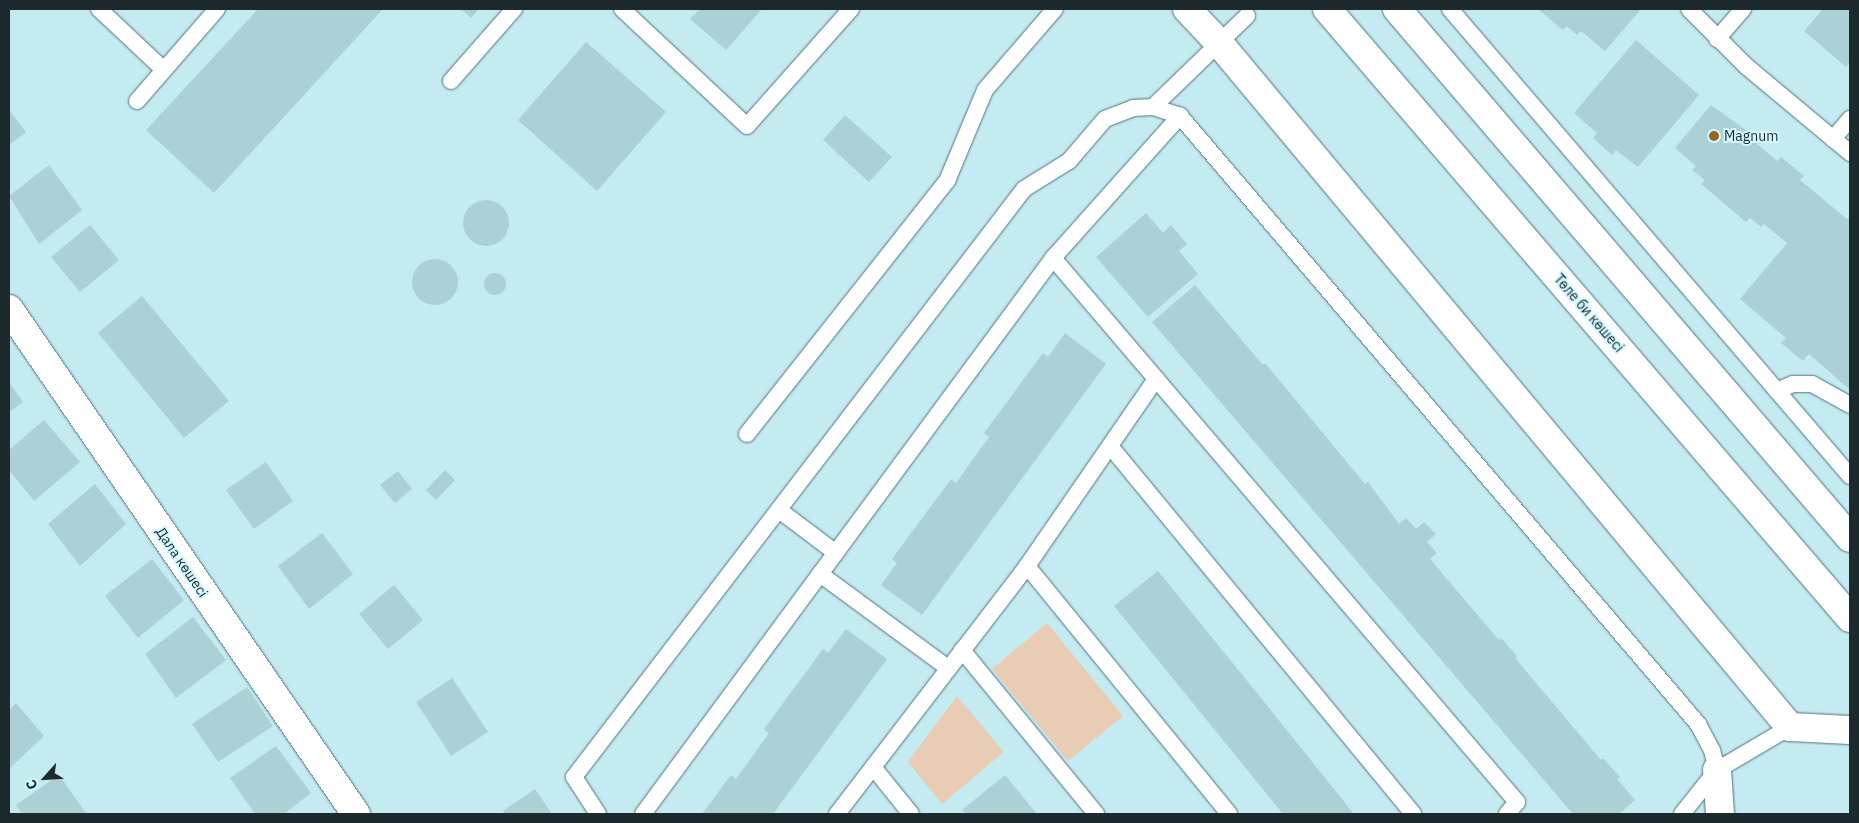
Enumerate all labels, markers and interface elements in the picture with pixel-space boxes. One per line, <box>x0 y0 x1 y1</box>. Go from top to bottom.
place label: Magnum <box>1724 128 1778 144</box>
marker: Magnum <box>1708 130 1720 142</box>
street label: Төле би көшесі <box>1551 271 1627 355</box>
street label: Дала көшесі <box>152 524 212 600</box>
north arrow <box>20 753 70 803</box>
text: С <box>21 777 42 793</box>

